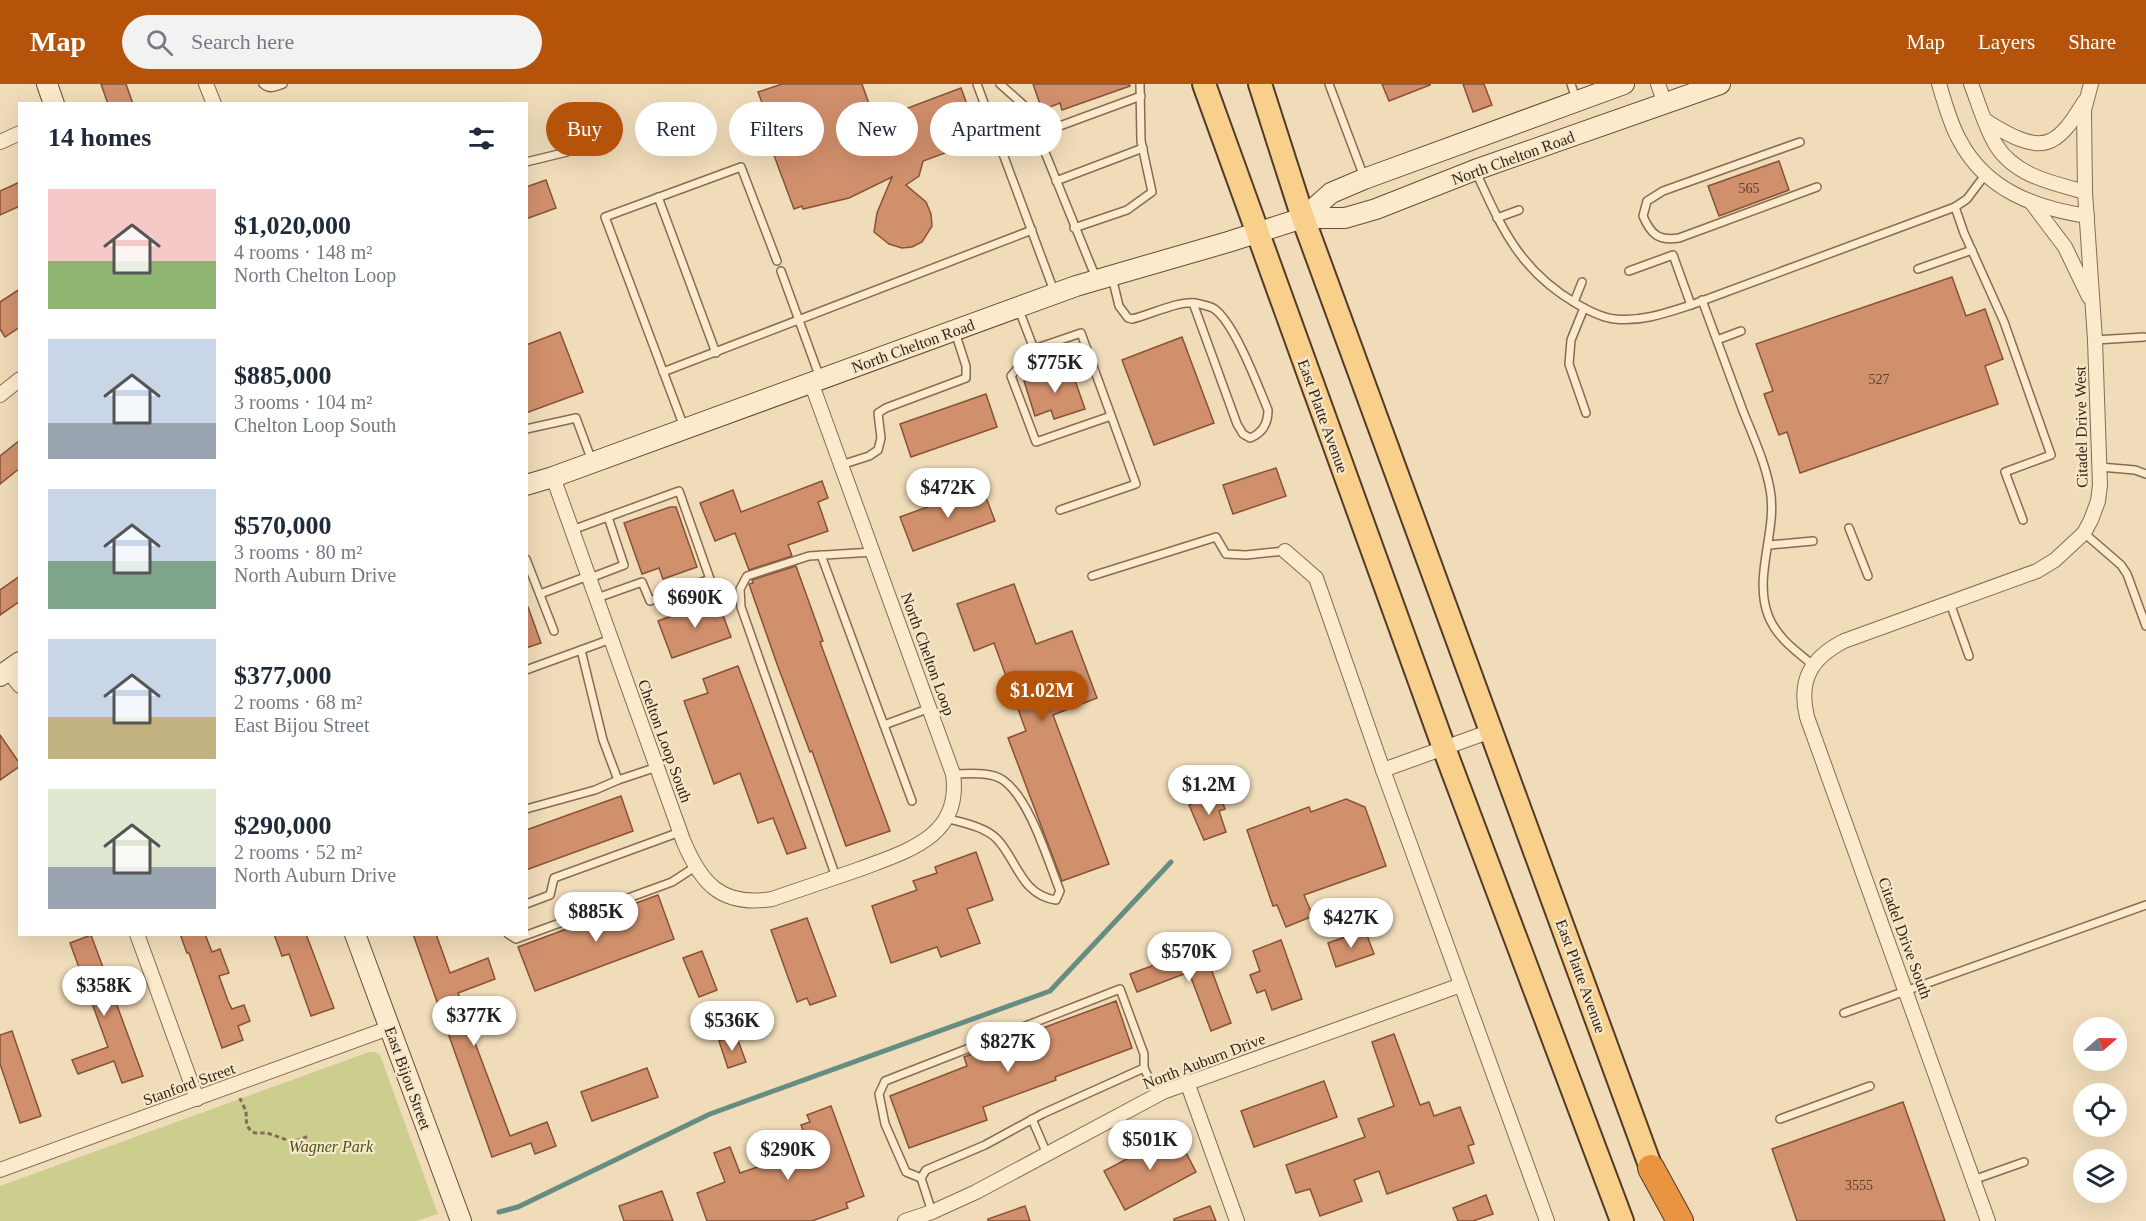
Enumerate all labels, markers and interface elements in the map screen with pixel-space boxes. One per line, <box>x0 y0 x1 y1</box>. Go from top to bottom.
search box <box>122 15 542 69</box>
text: Map <box>30 26 86 57</box>
icon: search <box>143 26 176 59</box>
text: Search here <box>191 29 294 54</box>
text: Map <box>1907 30 1945 54</box>
text: Layers <box>1978 30 2035 54</box>
text: Share <box>2068 30 2116 54</box>
chip: Buy <box>546 102 623 156</box>
chip: Rent <box>635 102 717 156</box>
chip: Filters <box>729 102 824 156</box>
chip: New <box>836 102 918 156</box>
chip: Apartment <box>930 102 1062 156</box>
icon: filters <box>465 122 498 155</box>
text: 14 homes <box>48 123 151 152</box>
street label: North Chelton Road <box>1449 128 1577 188</box>
house number: 565 <box>1739 181 1760 196</box>
text: $1,020,000 <box>234 211 351 240</box>
icon: home <box>96 213 168 285</box>
text: 4 rooms · 148 m² <box>234 241 372 263</box>
text: North Chelton Loop <box>234 264 396 286</box>
street label: North Chelton Road <box>849 316 977 376</box>
pin: $775K <box>1013 343 1097 394</box>
text: $775K <box>1027 351 1083 373</box>
street label: East Platte Avenue <box>1295 357 1351 475</box>
text: $885,000 <box>234 361 332 390</box>
icon: home <box>96 363 168 435</box>
street label: Citadel Drive West <box>2071 365 2091 488</box>
house number: 527 <box>1869 372 1890 387</box>
text: 3 rooms · 104 m² <box>234 391 372 413</box>
text: Chelton Loop South <box>234 414 396 436</box>
pin: $472K <box>906 468 990 519</box>
text: $472K <box>920 476 976 498</box>
text: $570,000 <box>234 511 332 540</box>
icon: home <box>96 513 168 585</box>
text: 3 rooms · 80 m² <box>234 541 362 563</box>
text: North Auburn Drive <box>234 564 396 586</box>
pin: $690K <box>653 578 737 629</box>
text: $690K <box>667 586 723 608</box>
street label: North Chelton Loop <box>897 590 958 718</box>
text: $377,000 <box>234 661 332 690</box>
icon: home <box>96 663 168 735</box>
pin: $1.02M <box>993 671 1091 722</box>
street label: Chelton Loop South <box>634 677 695 805</box>
text: $1.02M <box>1010 679 1074 701</box>
text: 2 rooms · 68 m² <box>234 691 362 713</box>
text: East Bijou Street <box>234 714 370 736</box>
pin: $1.2M <box>1167 765 1251 816</box>
text: $1.2M <box>1182 773 1236 795</box>
text: $290,000 <box>234 811 332 840</box>
icon: home <box>96 813 168 885</box>
text: 2 rooms · 52 m² <box>234 841 362 863</box>
text: North Auburn Drive <box>234 864 396 886</box>
street label: Citadel Drive South <box>1875 875 1935 1001</box>
pin: $885K <box>554 892 638 943</box>
pin: $427K <box>1309 898 1393 949</box>
text: $885K <box>568 900 624 922</box>
text: $427K <box>1323 906 1379 928</box>
street label: East Platte Avenue <box>1553 917 1609 1035</box>
pin: $570K <box>1147 932 1231 983</box>
text: $570K <box>1161 940 1217 962</box>
pin: $358K <box>62 966 146 1017</box>
text: $358K <box>76 974 132 996</box>
pin: $377K <box>432 996 516 1047</box>
pin: $536K <box>690 1001 774 1052</box>
text: $377K <box>446 1004 502 1026</box>
text: $536K <box>704 1009 760 1031</box>
north arrow <box>2073 1017 2127 1071</box>
map controls <box>2073 1017 2127 1203</box>
pin: $827K <box>966 1022 1050 1073</box>
street label: East Bijou Street <box>381 1024 435 1133</box>
text: $827K <box>980 1030 1036 1052</box>
street label: North Auburn Drive <box>1140 1030 1268 1092</box>
street label: Stanford Street <box>141 1059 238 1108</box>
button: locate <box>2073 1083 2127 1137</box>
pin: $501K <box>1108 1120 1192 1171</box>
text: $501K <box>1122 1128 1178 1150</box>
pin: $290K <box>746 1130 830 1181</box>
park label: Wagner Park <box>289 1138 374 1156</box>
text: $290K <box>760 1138 816 1160</box>
button: layers <box>2073 1149 2127 1203</box>
house number: 3555 <box>1845 1178 1873 1193</box>

